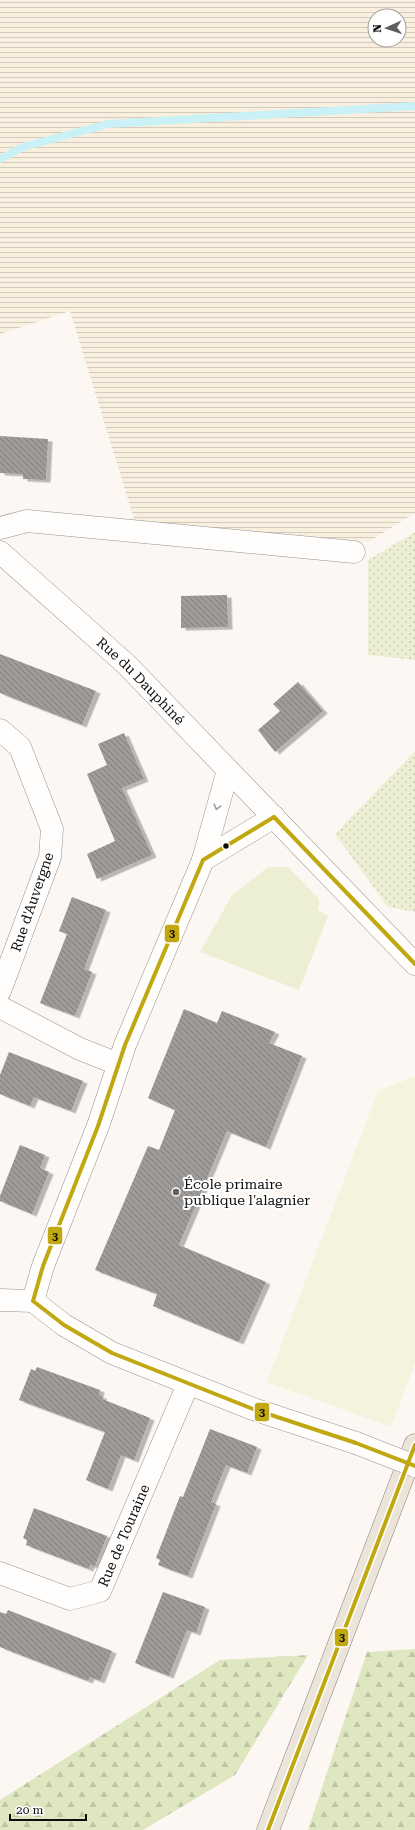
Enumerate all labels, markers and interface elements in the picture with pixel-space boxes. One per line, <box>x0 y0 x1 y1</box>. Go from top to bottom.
north arrow <box>367 8 407 48</box>
text: N <box>371 23 384 33</box>
street label: Rue du Dauphiné <box>94 634 188 728</box>
one-way arrow <box>213 804 222 811</box>
unlabelled marker <box>221 841 231 851</box>
street label: Rue d'Auvergne <box>7 850 57 954</box>
line badge: 3 <box>164 924 180 943</box>
text: 3 <box>169 927 175 940</box>
place label: École primaire publique l'alagnier <box>184 1176 310 1208</box>
marker: École primaire publique l'alagnier <box>171 1187 181 1197</box>
line badge: 3 <box>47 1226 63 1245</box>
text: 3 <box>52 1230 58 1243</box>
line badge: 3 <box>254 1402 270 1422</box>
text: 3 <box>259 1406 265 1419</box>
street label: Rue de Touraine <box>95 1482 153 1589</box>
line badge: 3 <box>334 1628 349 1647</box>
text: 3 <box>339 1631 345 1644</box>
scale bar <box>10 1796 86 1822</box>
text: 20 m <box>16 1803 43 1817</box>

